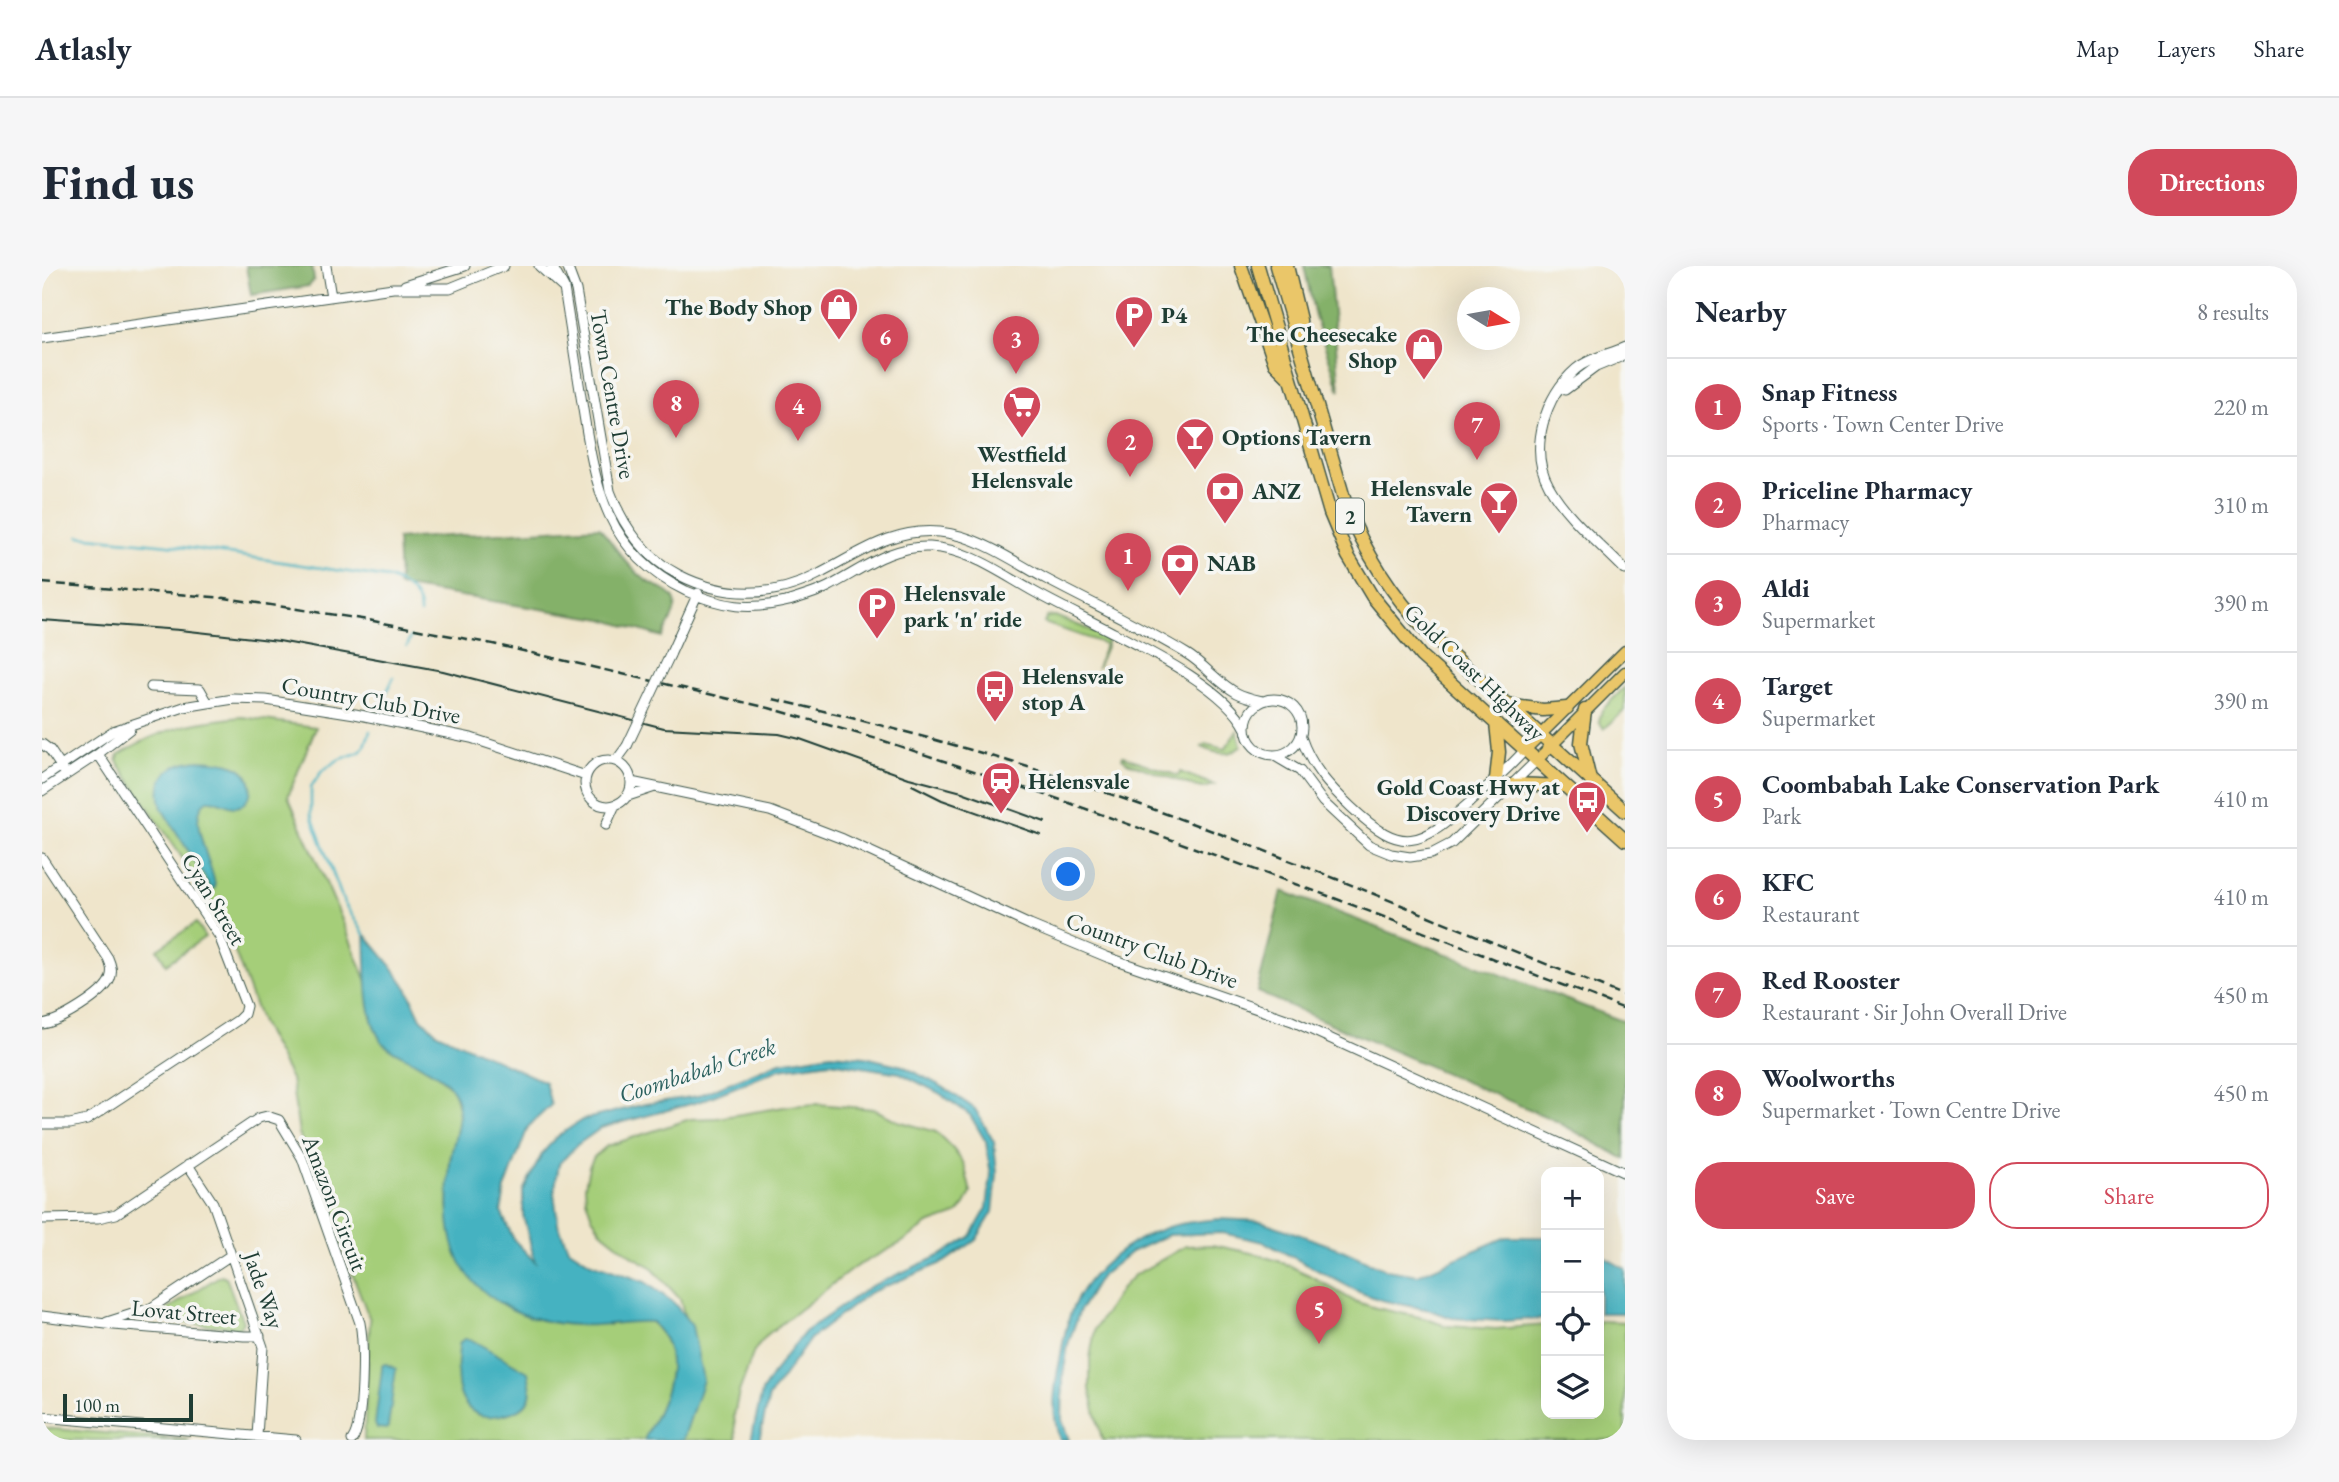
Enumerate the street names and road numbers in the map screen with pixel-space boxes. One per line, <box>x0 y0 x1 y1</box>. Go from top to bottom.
street label: Town Centre Drive <box>583 307 643 481</box>
road number: 2 <box>1336 498 1364 534</box>
street label: Gold Coast Highway <box>1398 597 1553 748</box>
street label: Country Club Drive <box>279 670 463 731</box>
street label: Cyan Street <box>175 847 254 951</box>
street label: Country Club Drive <box>1062 905 1242 995</box>
street label: Amazon Circuit <box>295 1130 375 1276</box>
street label: Jade Way <box>236 1245 292 1334</box>
street label: Lovat Street <box>130 1292 239 1332</box>

